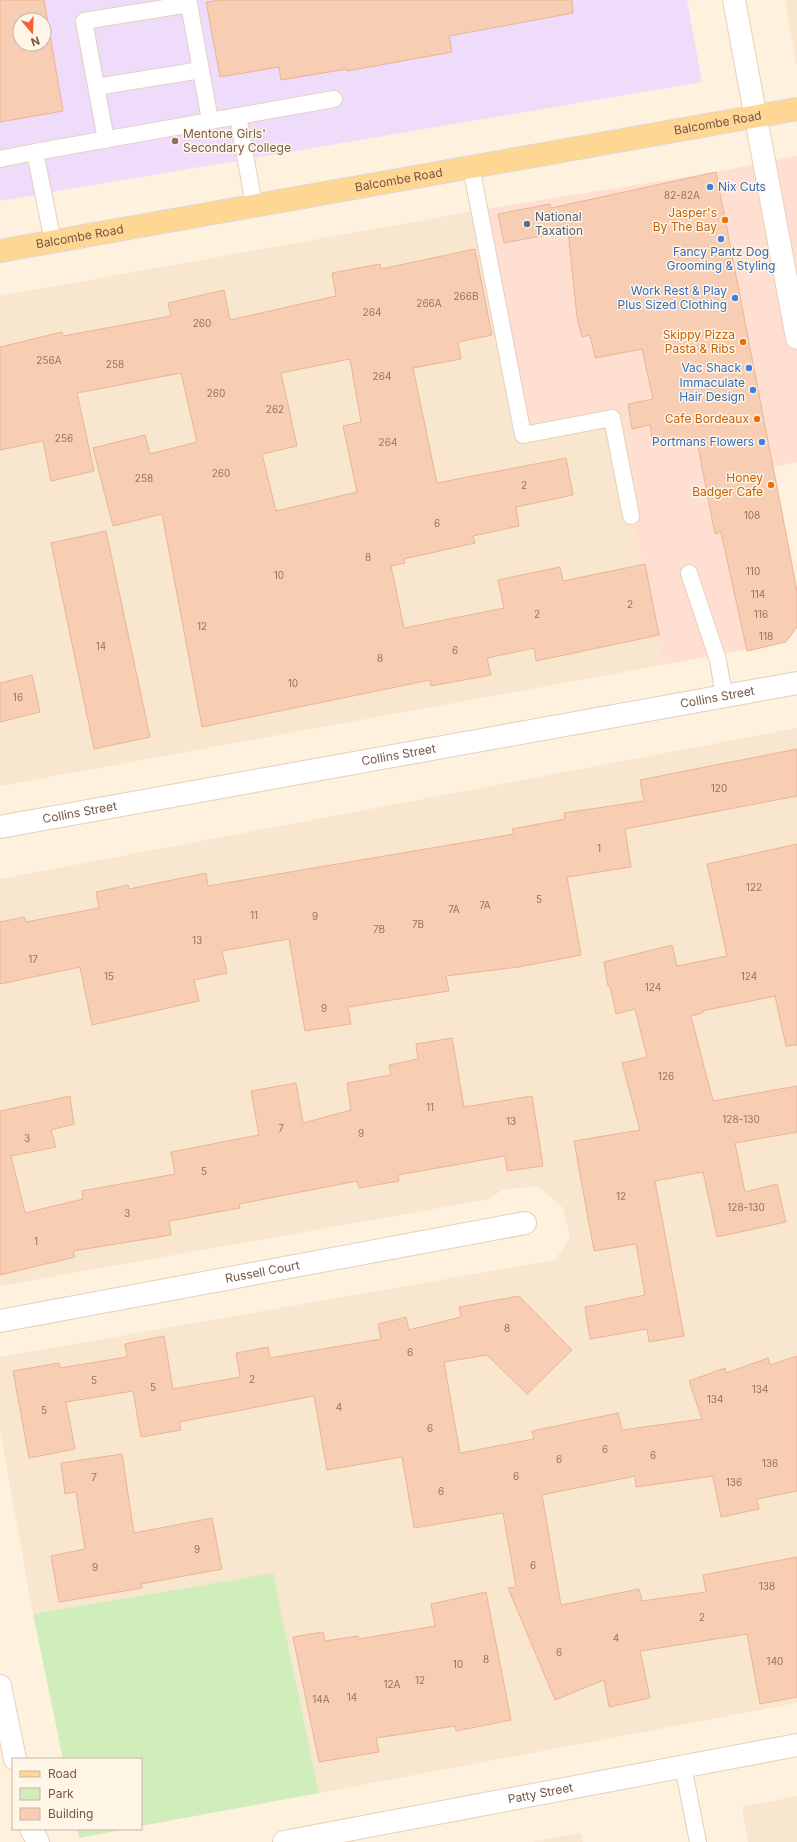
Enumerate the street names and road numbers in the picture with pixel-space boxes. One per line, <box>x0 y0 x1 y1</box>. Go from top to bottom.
street label: Balcombe Road <box>673 107 763 138</box>
street label: Balcombe Road <box>354 164 444 195</box>
street label: Balcombe Road <box>35 221 125 251</box>
street label: Collins Street <box>679 683 756 711</box>
street label: Collins Street <box>360 740 437 769</box>
street label: Collins Street <box>41 798 118 826</box>
street label: Russell Court <box>224 1257 301 1286</box>
street label: Patty Street <box>506 1779 574 1807</box>

